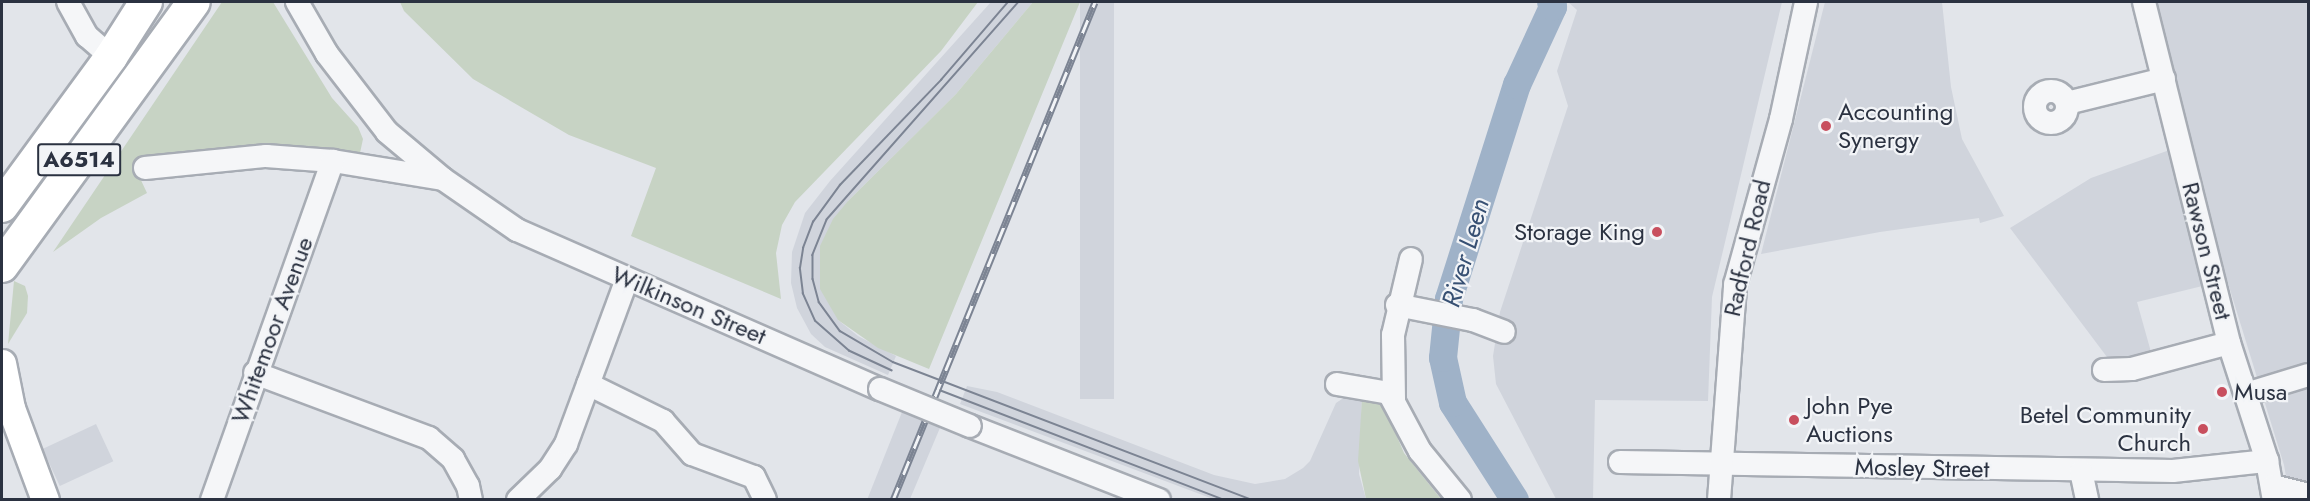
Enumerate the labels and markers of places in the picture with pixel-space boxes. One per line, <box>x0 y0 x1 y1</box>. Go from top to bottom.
place label: Accounting Synergy <box>1838 98 1953 154</box>
marker: Accounting Synergy <box>1819 119 1833 133</box>
place label: Storage King <box>1514 218 1645 246</box>
marker: Storage King <box>1650 225 1664 239</box>
place label: Musa <box>2234 378 2287 406</box>
marker: Musa <box>2215 385 2229 399</box>
place label: John Pye Auctions <box>1806 392 1893 448</box>
place label: Betel Community Church <box>2020 401 2191 457</box>
marker: John Pye Auctions <box>1787 413 1801 427</box>
marker: Betel Community Church <box>2196 422 2210 436</box>

